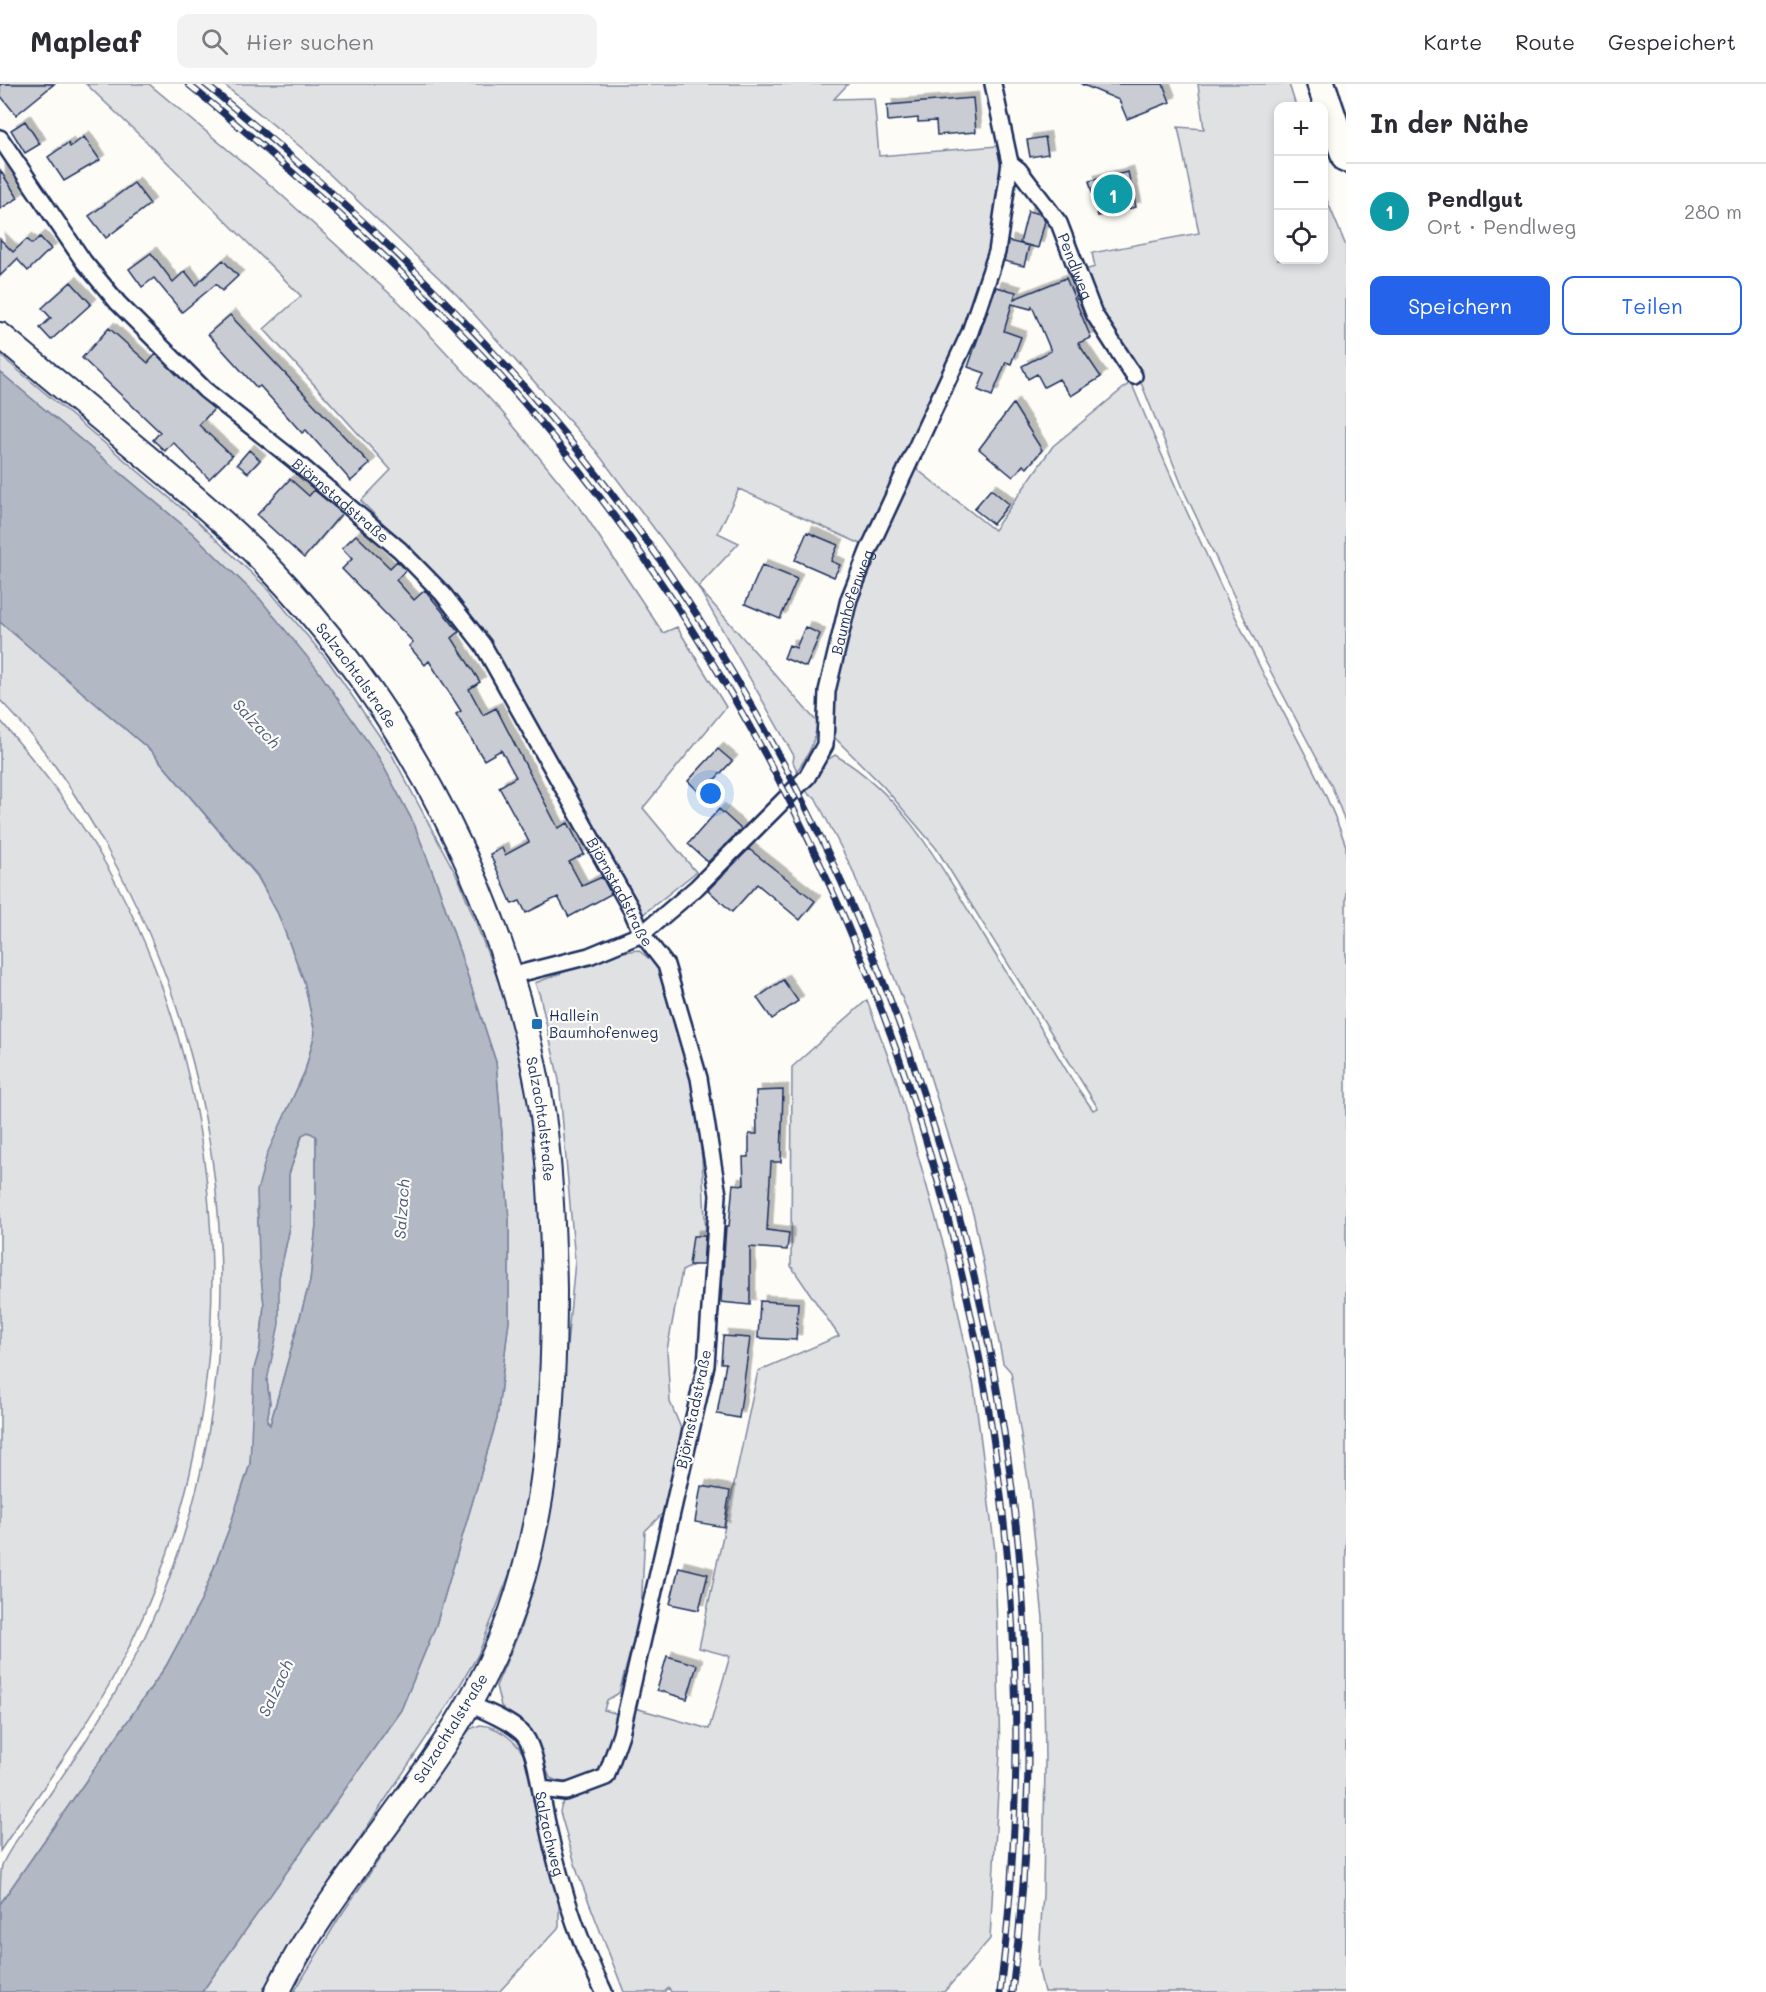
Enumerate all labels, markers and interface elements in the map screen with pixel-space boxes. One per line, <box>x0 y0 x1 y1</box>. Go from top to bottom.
search box <box>177 14 597 68</box>
text: Mapleaf <box>30 23 141 59</box>
icon: search <box>198 25 231 58</box>
text: Hier suchen <box>246 27 374 56</box>
text: Karte <box>1424 28 1482 55</box>
text: Route <box>1515 28 1575 55</box>
text: Gespeichert <box>1608 28 1736 55</box>
map controls <box>1274 102 1328 264</box>
button: + <box>1274 102 1328 156</box>
text: In der Nähe <box>1370 106 1529 140</box>
button: − <box>1274 156 1328 210</box>
pin: 1 <box>1094 172 1132 216</box>
text: Pendlgut <box>1427 184 1523 213</box>
text: 1 <box>1385 198 1394 224</box>
text: 280 m <box>1684 198 1742 224</box>
button: locate <box>1274 210 1328 264</box>
text: Ort · Pendlweg <box>1427 213 1576 239</box>
street label: Pendlweg <box>1054 230 1098 303</box>
button: Speichern <box>1370 276 1550 335</box>
button: Teilen <box>1562 276 1742 335</box>
street label: Björnstadstraße <box>288 453 394 547</box>
street label: Baumhofenweg <box>826 546 878 657</box>
street label: Salzachtalstraße <box>312 618 402 732</box>
water label: Salzach <box>229 694 285 752</box>
your location <box>696 779 725 808</box>
street label: Björnstadstraße <box>583 833 658 950</box>
place label: Hallein Baumhofenweg <box>549 1005 659 1042</box>
marker: Hallein Baumhofenweg <box>530 1017 544 1031</box>
street label: Salzachtalstraße <box>522 1055 560 1182</box>
water label: Salzach <box>388 1178 414 1240</box>
street label: Björnstadstraße <box>671 1348 715 1470</box>
water label: Salzach <box>253 1656 297 1720</box>
street label: Salzachtalstraße <box>408 1669 492 1787</box>
street label: Salzachweg <box>531 1790 570 1878</box>

